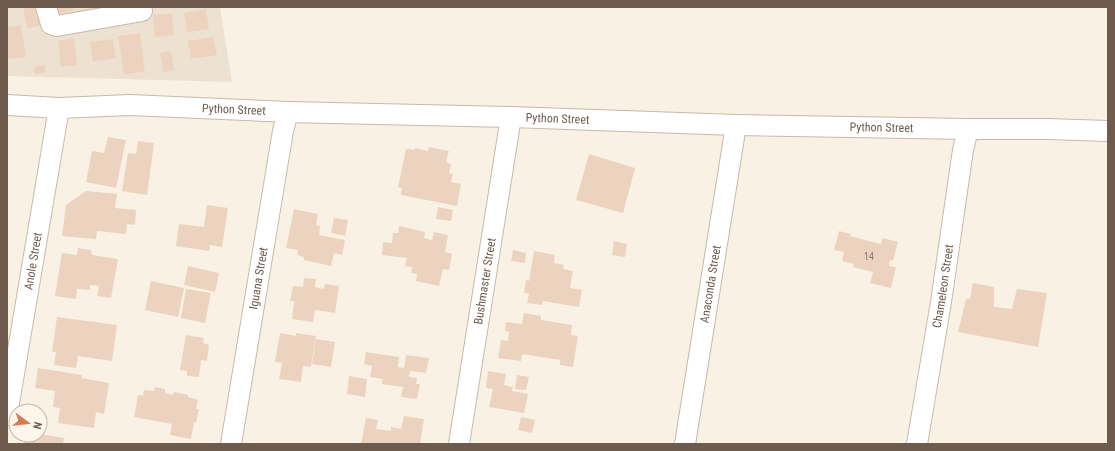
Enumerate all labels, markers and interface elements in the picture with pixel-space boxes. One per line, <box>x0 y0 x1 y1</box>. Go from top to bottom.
street label: Python Street <box>202 101 266 118</box>
street label: Python Street <box>525 111 590 127</box>
street label: Python Street <box>849 120 914 135</box>
street label: Anole Street <box>21 231 45 291</box>
street label: Bushmaster Street <box>471 236 499 325</box>
street label: Chameleon Street <box>930 243 956 329</box>
street label: Anaconda Street <box>697 244 724 324</box>
street label: Iguana Street <box>246 246 271 310</box>
house number: 14 <box>864 251 874 262</box>
north arrow <box>8 403 48 443</box>
text: N <box>30 421 44 431</box>

